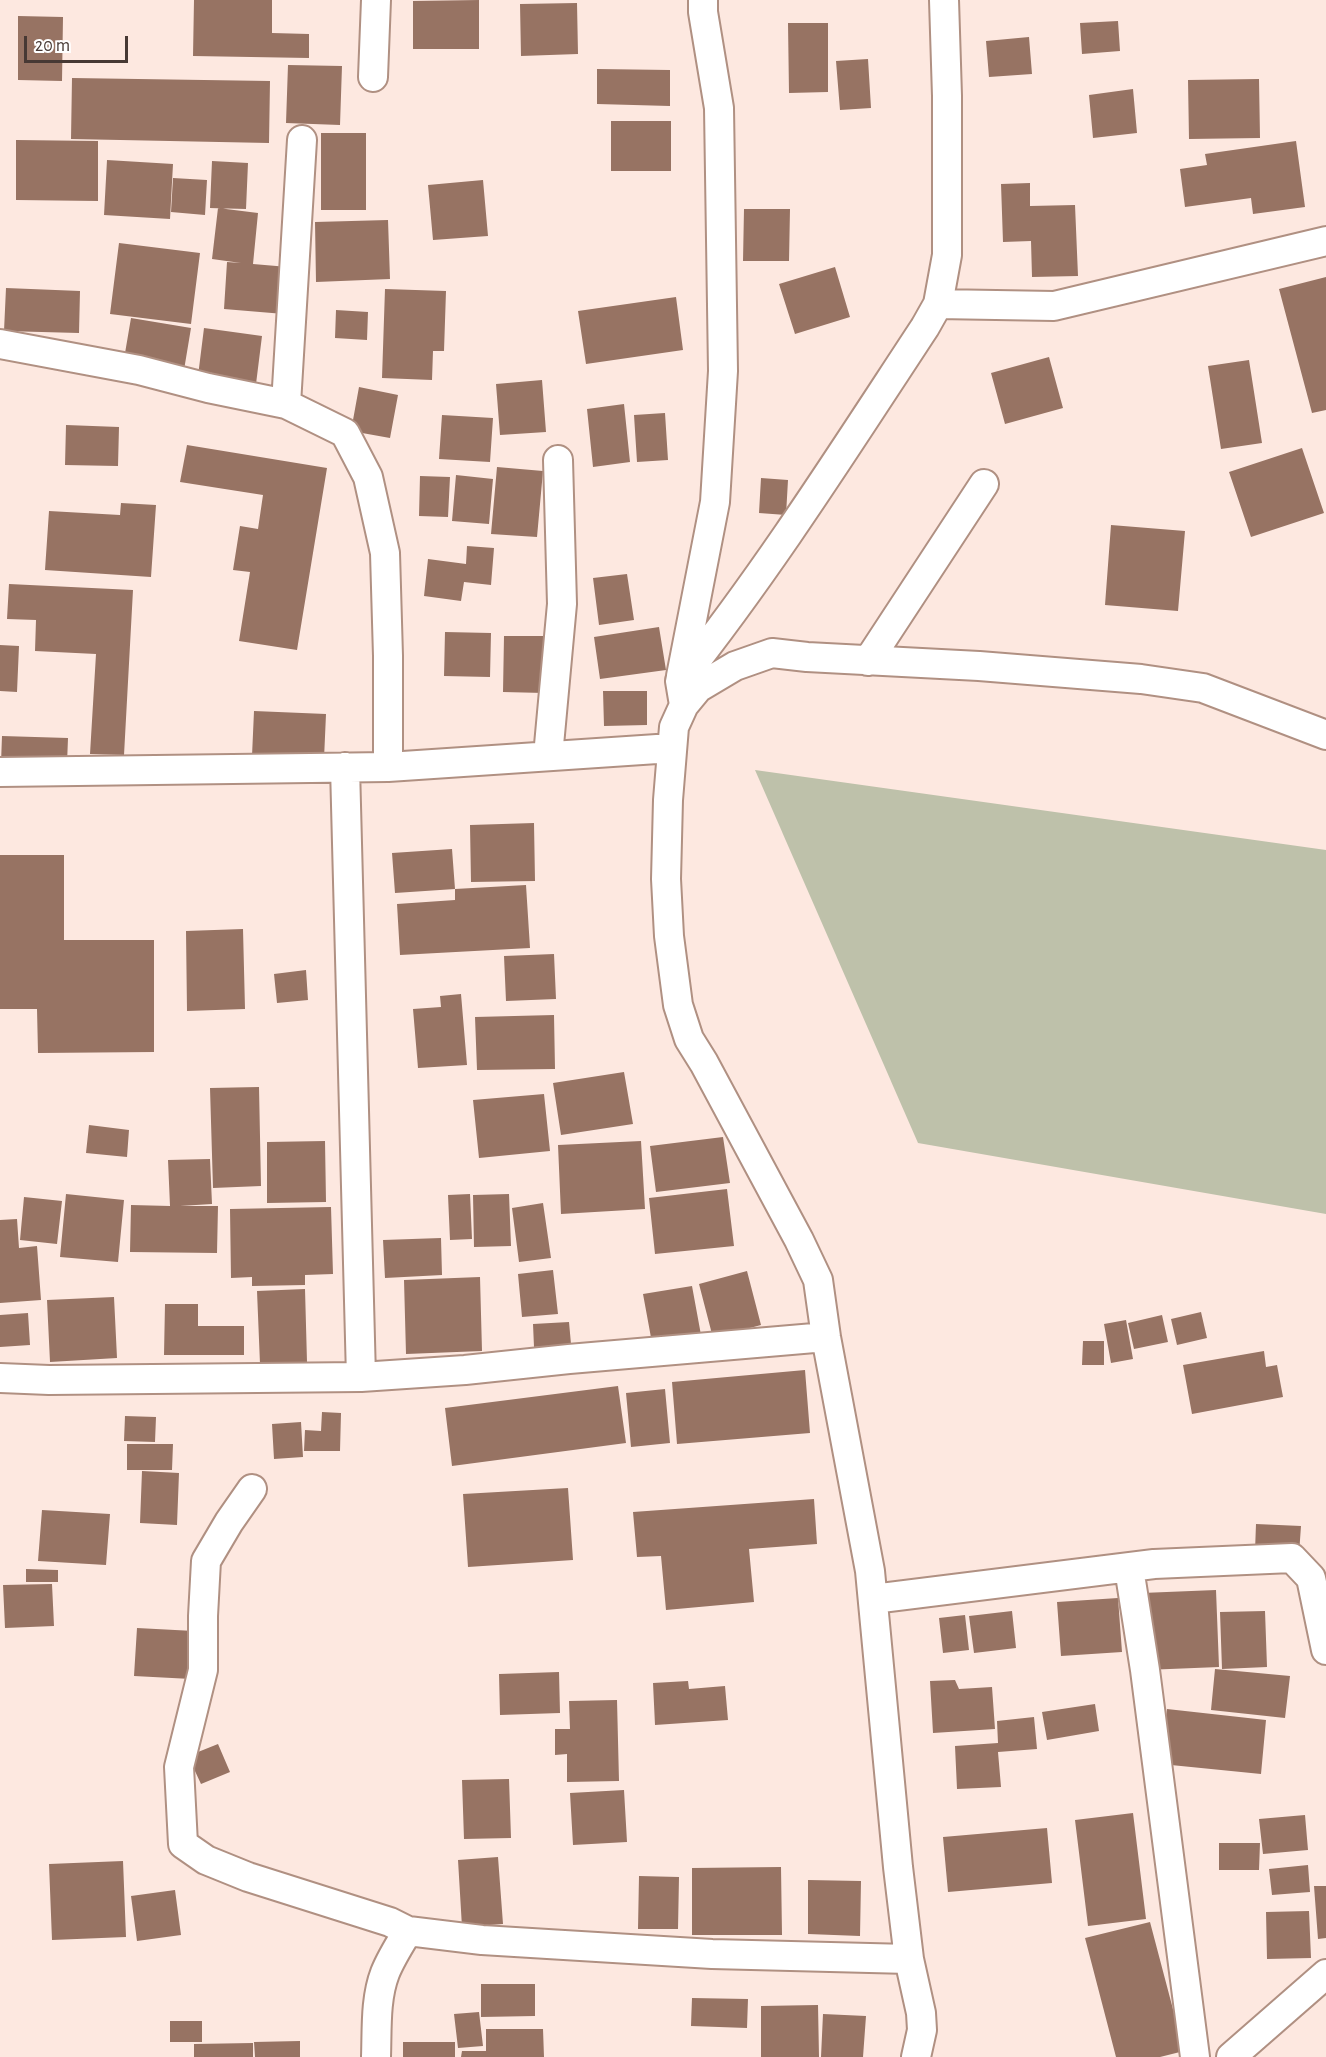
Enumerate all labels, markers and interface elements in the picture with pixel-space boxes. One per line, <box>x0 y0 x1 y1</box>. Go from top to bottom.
scale bar <box>27 24 130 62</box>
text: 20 m <box>35 37 70 55</box>

